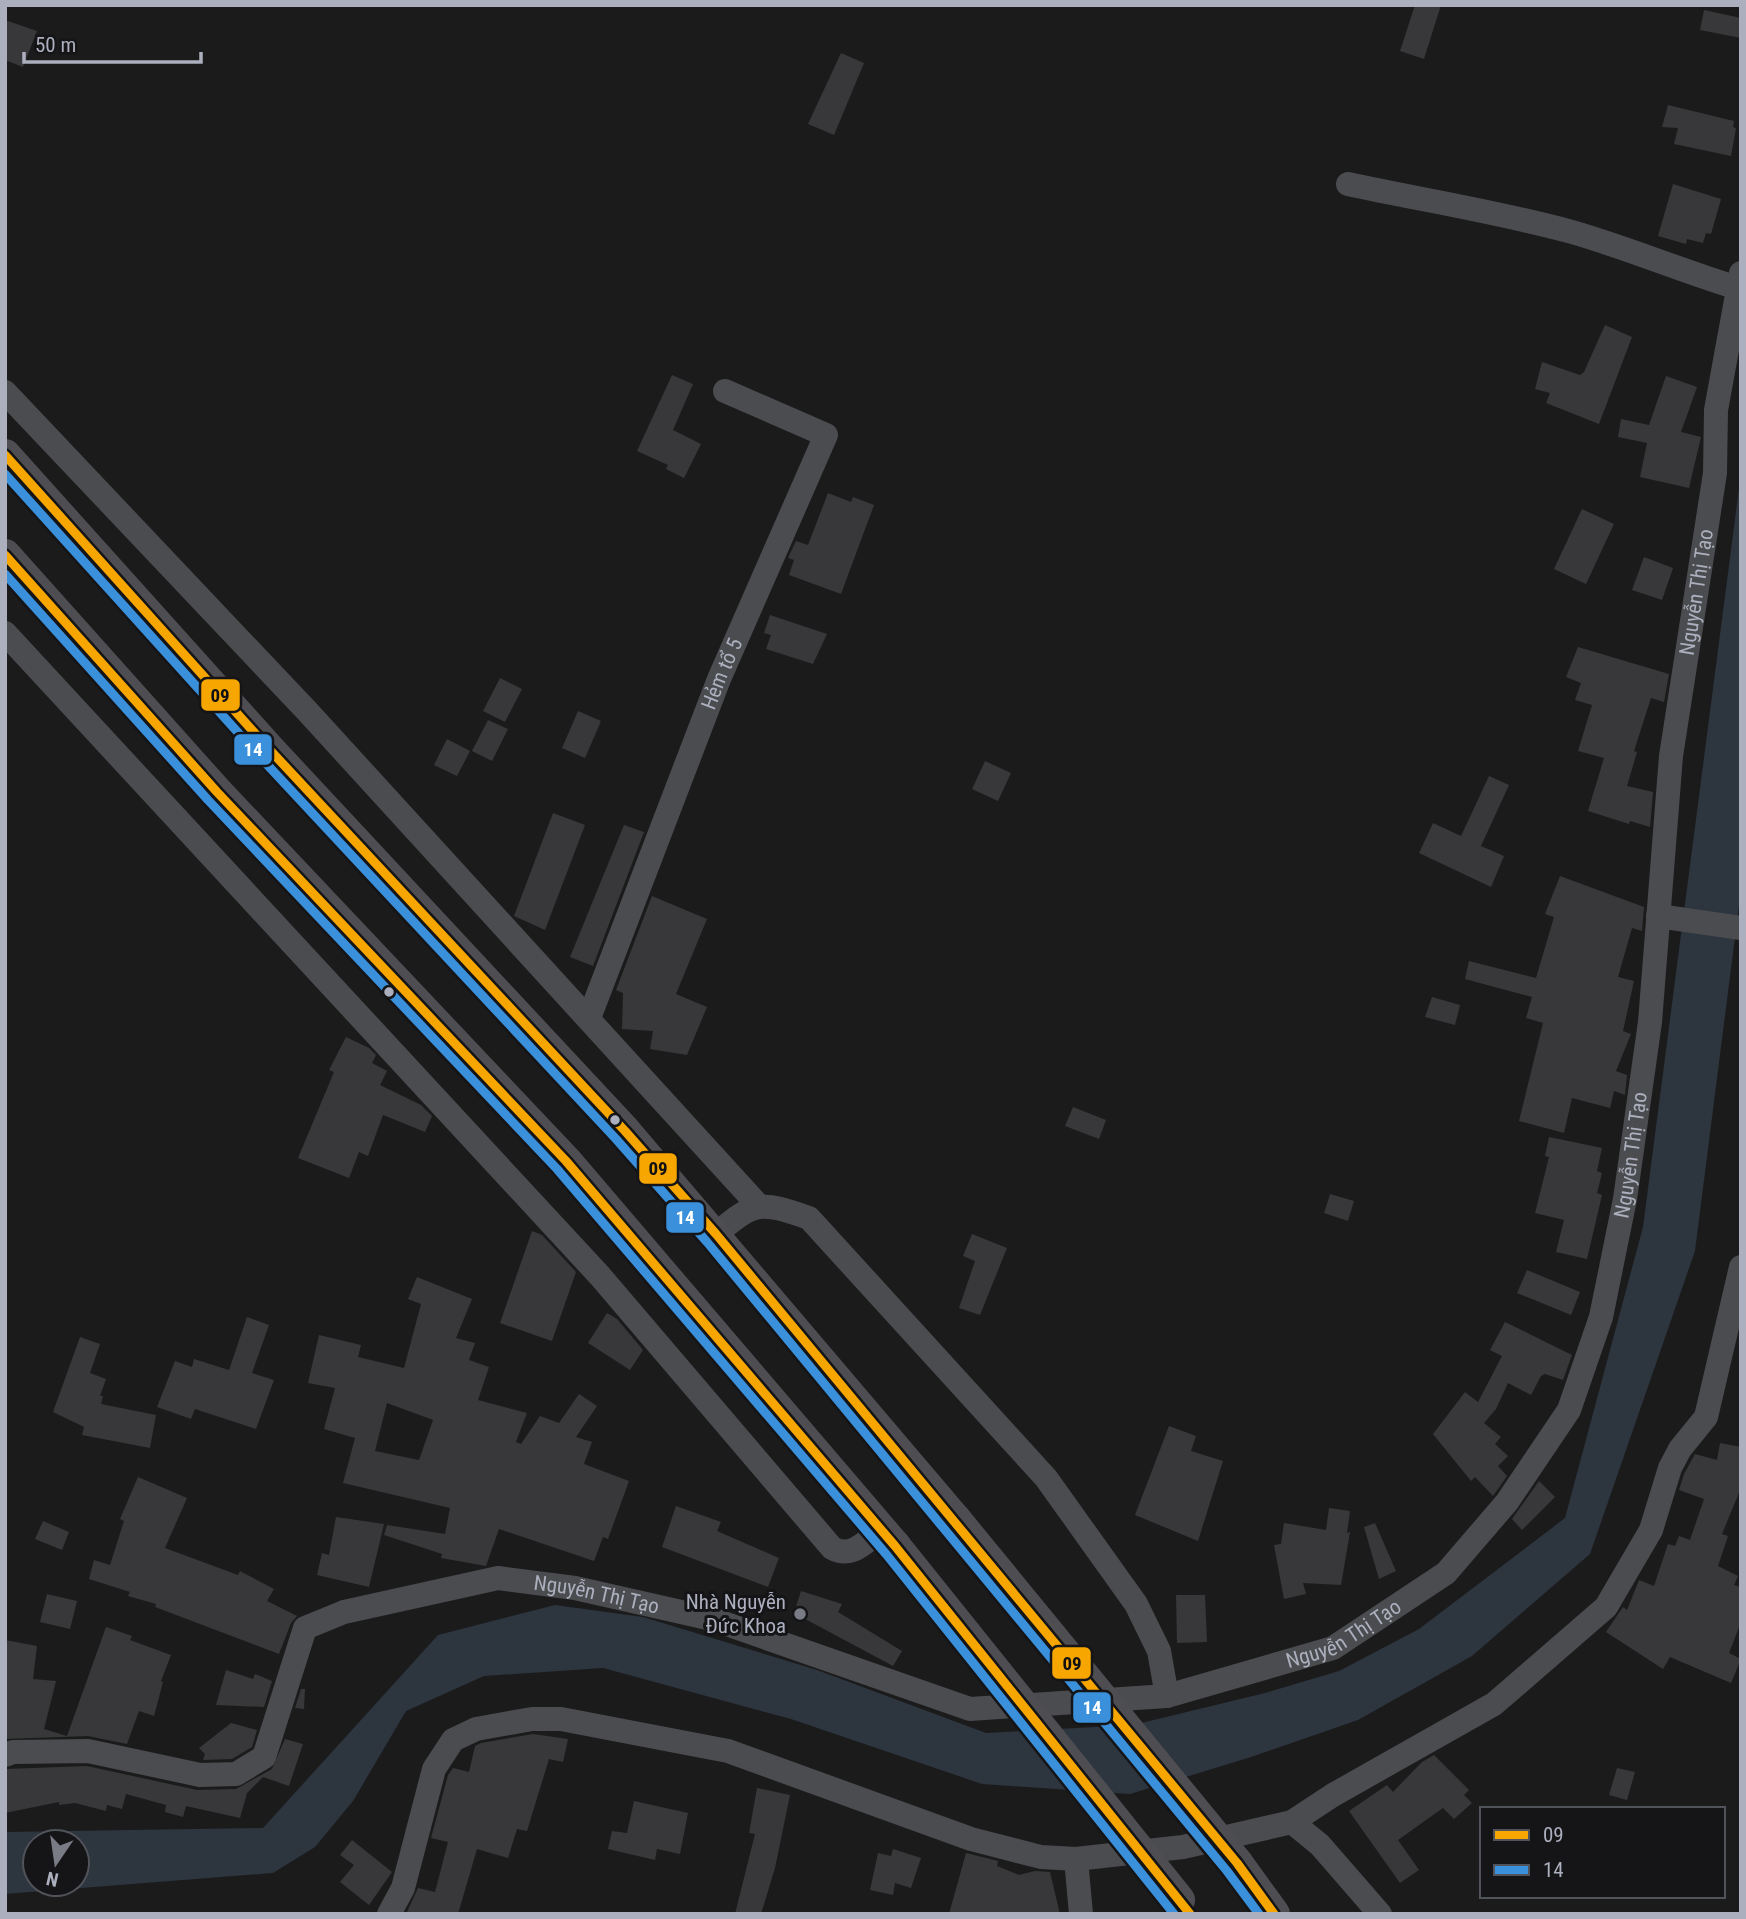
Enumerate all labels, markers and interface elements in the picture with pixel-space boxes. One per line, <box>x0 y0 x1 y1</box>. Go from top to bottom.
scale bar <box>24 21 201 65</box>
text: 50 m <box>35 33 76 57</box>
street label: Nguyễn Thị Tạo <box>1675 527 1718 657</box>
street label: Hẻm tổ 5 <box>696 634 747 713</box>
line badge: 09 <box>200 678 241 712</box>
text: 09 <box>210 684 230 707</box>
line badge: 14 <box>233 733 273 766</box>
text: 14 <box>243 738 263 761</box>
unlabelled marker <box>382 985 396 999</box>
street label: Nguyễn Thị Tạo <box>1609 1090 1652 1220</box>
unlabelled marker <box>608 1113 622 1127</box>
line badge: 09 <box>638 1152 678 1185</box>
text: 09 <box>648 1157 668 1180</box>
line badge: 14 <box>665 1201 705 1234</box>
text: 14 <box>675 1206 695 1229</box>
street label: Nguyễn Thị Tạo <box>532 1571 661 1619</box>
place label: Nhà Nguyễn Đức Khoa <box>686 1590 786 1638</box>
street label: Nguyễn Thị Tạo <box>1283 1594 1405 1673</box>
marker: Nhà Nguyễn Đức Khoa <box>792 1606 808 1622</box>
line badge: 09 <box>1051 1646 1092 1680</box>
text: 09 <box>1062 1652 1082 1675</box>
line badge: 14 <box>1072 1691 1112 1724</box>
text: 14 <box>1082 1696 1102 1719</box>
legend <box>1480 1807 1725 1898</box>
text: 09 <box>1543 1823 1564 1847</box>
north arrow <box>21 1828 91 1898</box>
text: 14 <box>1543 1858 1564 1882</box>
text: N <box>44 1867 61 1892</box>

